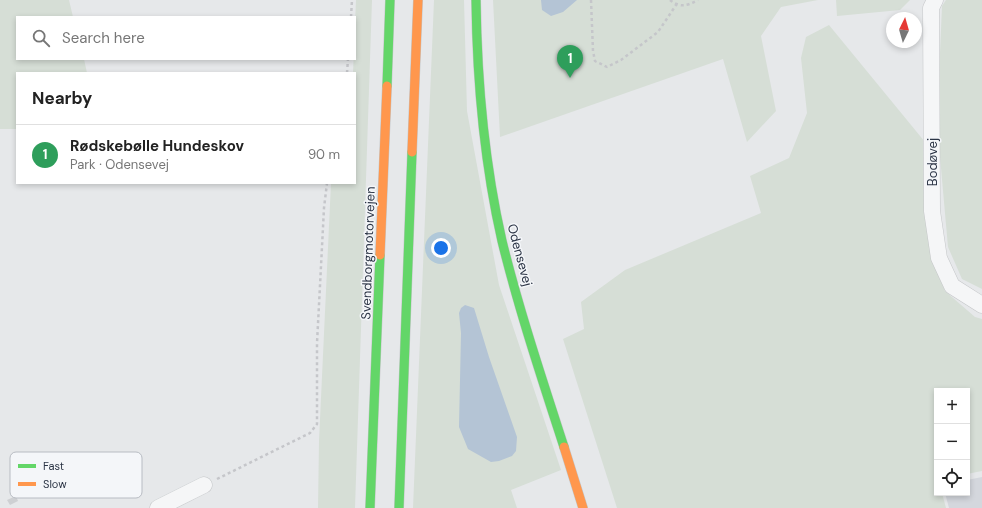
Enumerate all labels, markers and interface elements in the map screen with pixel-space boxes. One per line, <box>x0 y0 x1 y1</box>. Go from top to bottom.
north arrow <box>886 12 922 48</box>
search box <box>16 16 356 60</box>
icon: search <box>30 27 52 49</box>
text: Search here <box>62 28 145 48</box>
pin: 1 <box>557 45 583 78</box>
text: Nearby <box>32 87 92 109</box>
text: Rødskebølle Hundeskov <box>70 136 244 156</box>
street label: Bodøvej <box>924 138 941 186</box>
text: 1 <box>43 146 47 163</box>
text: 90 m <box>308 146 340 163</box>
text: Park · Odensevej <box>70 156 169 173</box>
street label: Svendborgmotorvejen <box>357 186 379 320</box>
street label: Odensevej <box>504 222 536 288</box>
your location <box>431 238 451 258</box>
map controls <box>934 388 970 496</box>
button: + <box>934 388 970 424</box>
button: − <box>934 424 970 460</box>
legend <box>10 452 142 498</box>
text: Fast <box>43 459 64 473</box>
button: locate <box>934 460 970 496</box>
text: Slow <box>43 477 67 491</box>

